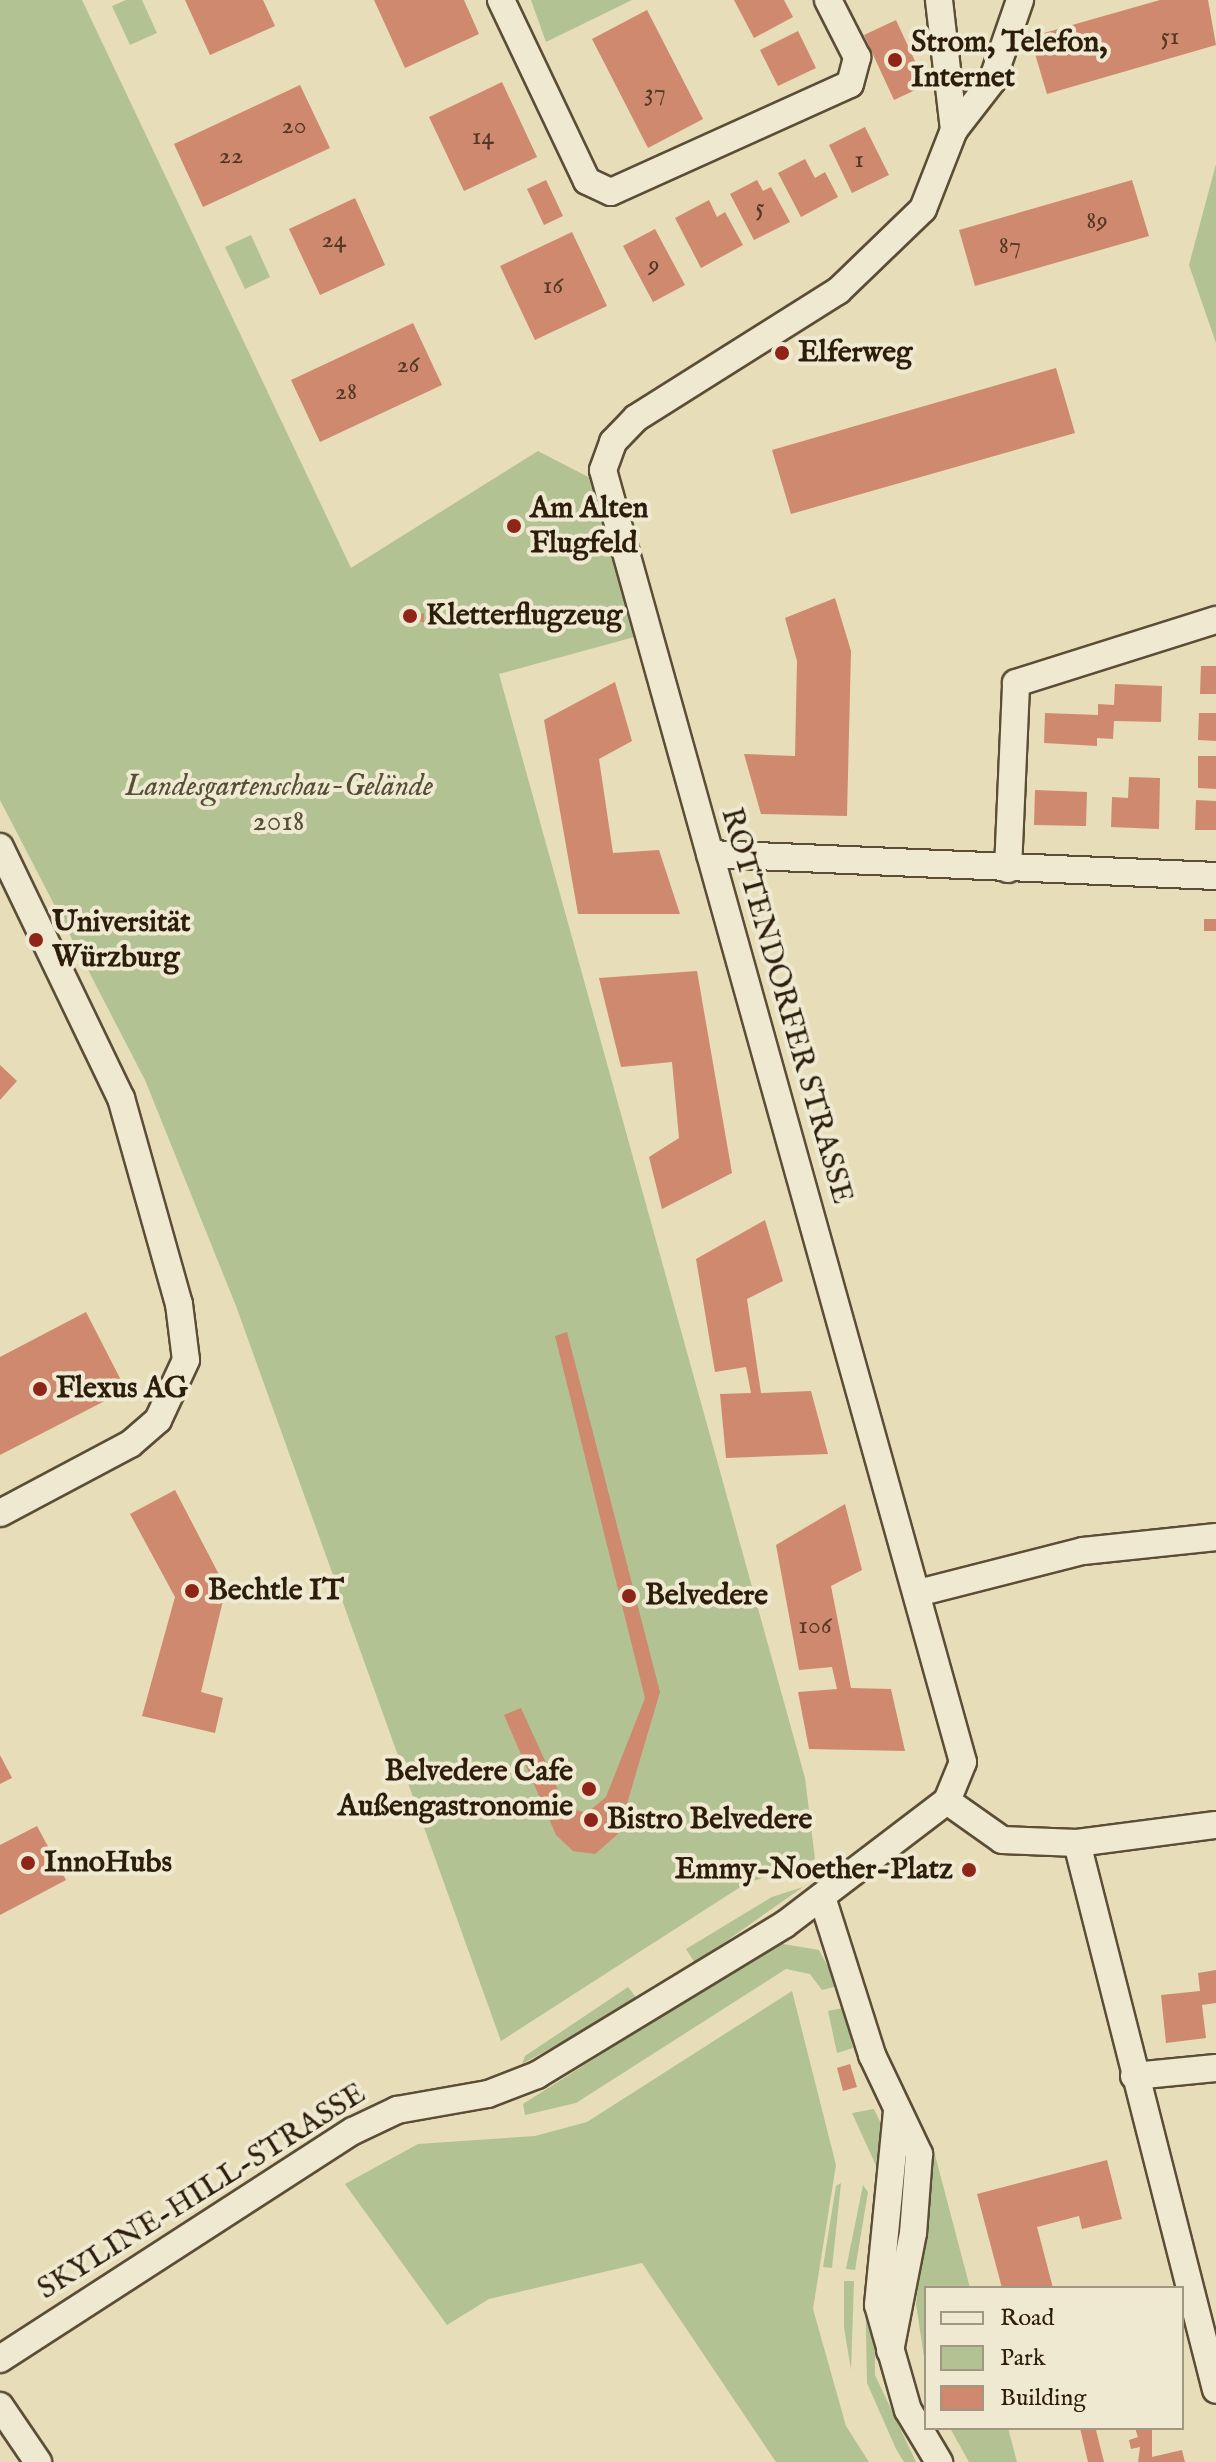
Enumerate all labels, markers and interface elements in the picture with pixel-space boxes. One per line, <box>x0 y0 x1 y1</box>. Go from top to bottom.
house number: 51 <box>1160 21 1180 53</box>
place label: Strom, Telefon, Internet <box>911 25 1107 96</box>
marker: Strom, Telefon, Internet <box>886 51 904 69</box>
house number: 37 <box>644 77 666 109</box>
house number: 20 <box>282 110 306 142</box>
house number: 14 <box>472 121 494 153</box>
house number: 22 <box>219 140 243 172</box>
house number: 1 <box>854 144 864 176</box>
house number: 5 <box>755 192 765 224</box>
house number: 89 <box>1086 205 1108 237</box>
house number: 24 <box>322 224 346 256</box>
house number: 87 <box>999 230 1021 262</box>
house number: 9 <box>648 249 660 281</box>
house number: 16 <box>543 270 563 302</box>
place label: Elferweg <box>798 335 912 371</box>
marker: Elferweg <box>773 344 791 362</box>
house number: 26 <box>396 349 420 381</box>
house number: 28 <box>335 376 357 408</box>
place label: Am Alten Flugfeld <box>530 491 649 562</box>
marker: Am Alten Flugfeld <box>505 517 523 535</box>
place label: Kletterflugzeug <box>426 598 622 634</box>
marker: Kletterflugzeug <box>401 607 419 625</box>
park label: Landesgartenschau-Gelände 2018 <box>125 769 433 840</box>
street label: ROTTENDORFER STRASSE <box>712 804 860 1208</box>
place label: Universität Würzburg <box>52 905 190 976</box>
marker: Universität Würzburg <box>27 931 45 949</box>
place label: Flexus AG <box>56 1371 188 1407</box>
marker: Flexus AG <box>31 1380 49 1398</box>
place label: Bechtle IT <box>208 1573 344 1609</box>
place label: Belvedere <box>645 1578 768 1614</box>
marker: Bechtle IT <box>183 1582 201 1600</box>
marker: Belvedere <box>620 1587 638 1605</box>
house number: 106 <box>798 1610 832 1642</box>
place label: Belvedere Cafe Außengastronomie <box>338 1754 573 1824</box>
marker: Belvedere Cafe Außengastronomie <box>580 1780 598 1798</box>
place label: Bistro Belvedere <box>607 1802 812 1838</box>
marker: Bistro Belvedere <box>582 1811 600 1829</box>
place label: InnoHubs <box>44 1845 172 1881</box>
place label: Emmy-Noether-Platz <box>675 1852 953 1888</box>
marker: InnoHubs <box>19 1854 37 1872</box>
marker: Emmy-Noether-Platz <box>960 1861 978 1879</box>
street label: SKYLINE-HILL-STRASSE <box>31 2076 373 2308</box>
legend <box>924 2286 1184 2430</box>
text: Road <box>1000 2303 1054 2334</box>
text: Park <box>1000 2343 1046 2374</box>
text: Building <box>1000 2383 1086 2414</box>

